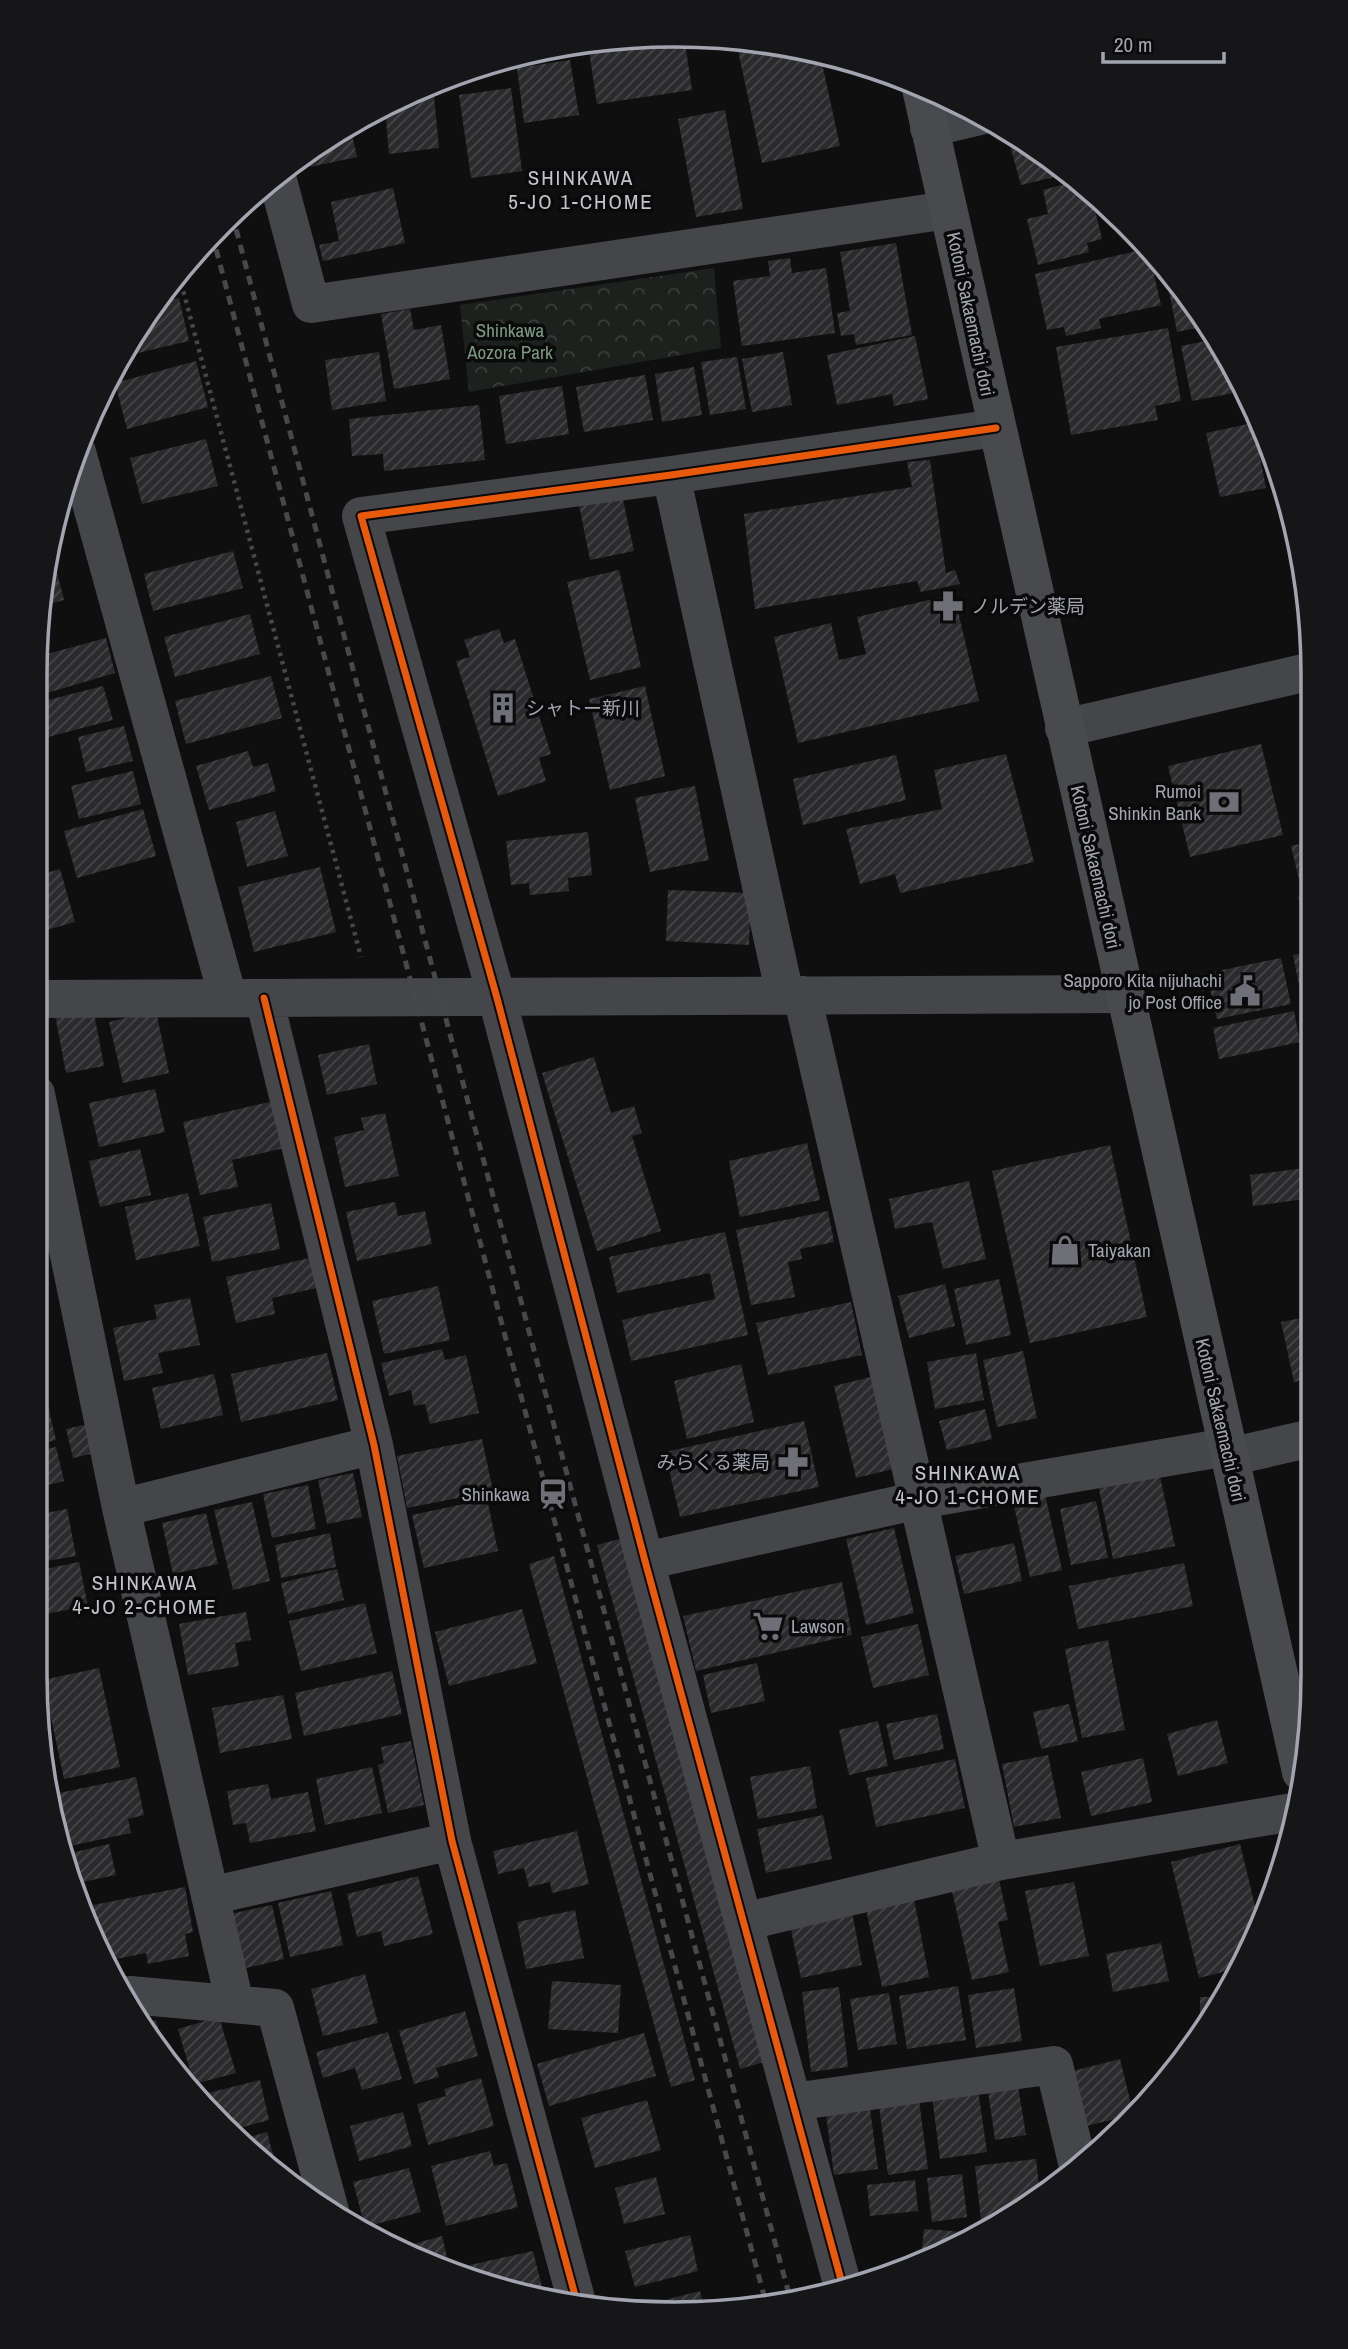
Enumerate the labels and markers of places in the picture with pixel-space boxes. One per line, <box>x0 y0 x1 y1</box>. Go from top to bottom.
pharmacy icon: ノルデン薬局 <box>931 589 965 623</box>
place label: ノルデン薬局 <box>971 593 1085 619</box>
building icon: シャトー新川 <box>486 691 520 725</box>
place label: シャトー新川 <box>526 695 640 721</box>
place label: Rumoi Shinkin Bank <box>1108 778 1201 826</box>
bank icon: Rumoi Shinkin Bank <box>1207 785 1241 819</box>
place label: Sapporo Kita nijuhachi jo Post Office <box>1063 967 1222 1015</box>
public building icon: Sapporo Kita nijuhachi jo Post Office <box>1228 974 1262 1008</box>
shop icon: Taiyakan <box>1048 1233 1082 1267</box>
place label: Taiyakan <box>1088 1237 1151 1263</box>
pharmacy icon: みらくる薬局 <box>776 1445 810 1479</box>
place label: みらくる薬局 <box>656 1449 770 1475</box>
station icon: Shinkawa <box>536 1477 570 1511</box>
place label: Shinkawa <box>462 1481 530 1507</box>
supermarket icon: Lawson <box>751 1609 785 1643</box>
place label: Lawson <box>791 1613 845 1639</box>

